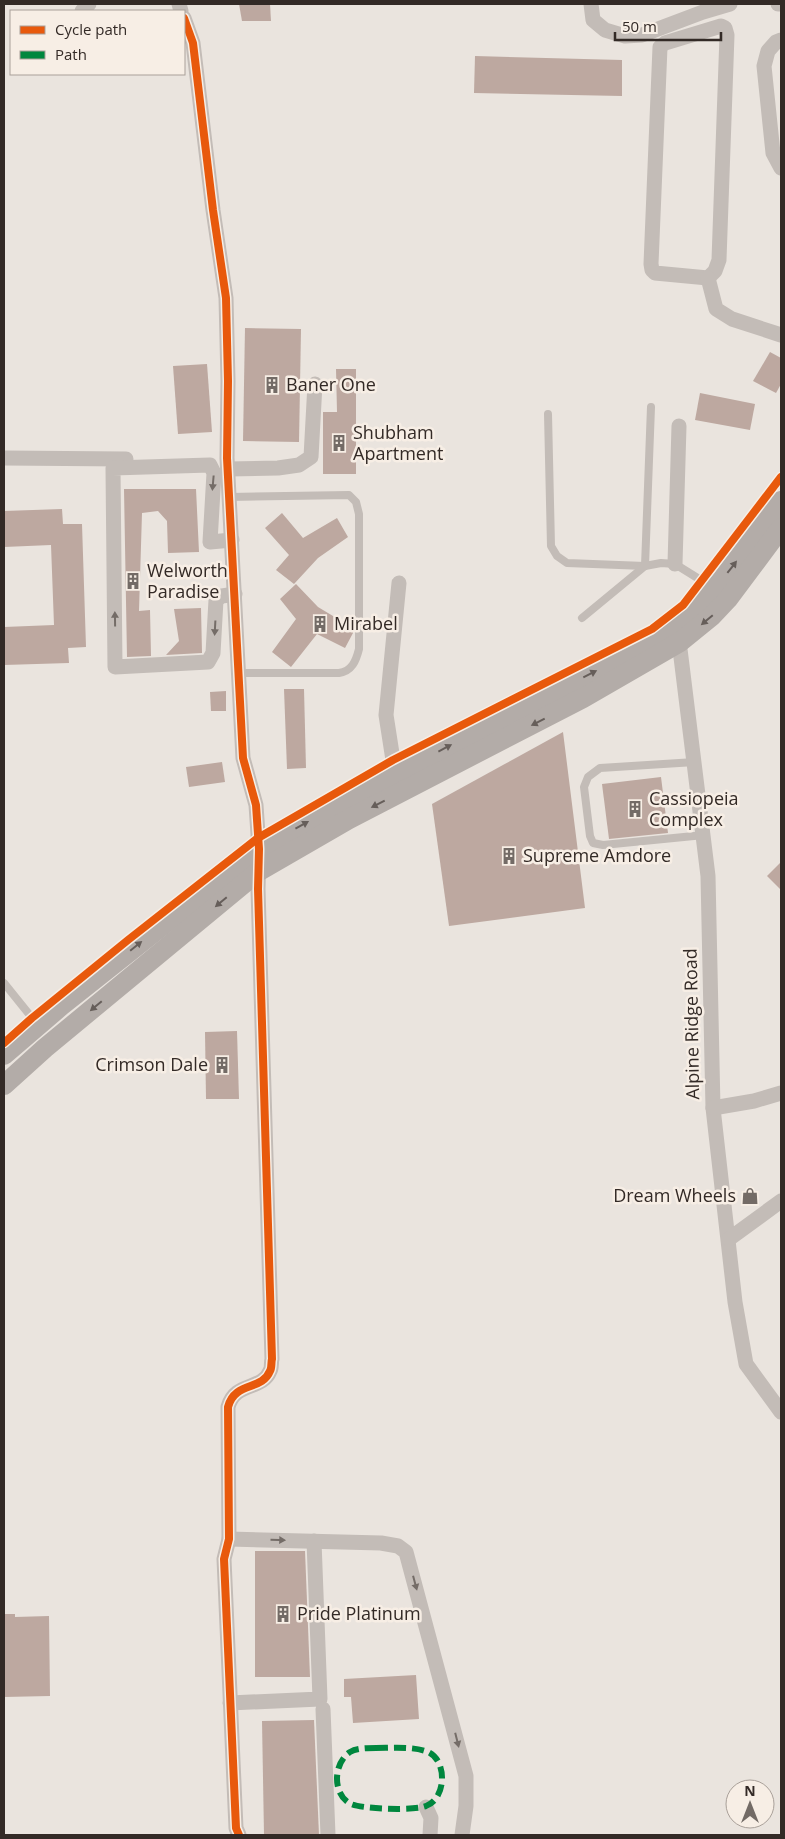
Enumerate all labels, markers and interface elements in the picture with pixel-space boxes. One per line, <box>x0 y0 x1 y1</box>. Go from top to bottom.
legend <box>10 10 185 75</box>
scale bar <box>615 10 721 42</box>
text: 50 m <box>622 16 657 36</box>
text: Cycle path <box>55 19 127 39</box>
text: Path <box>55 44 87 64</box>
place label: Baner One <box>286 372 376 396</box>
building icon: Baner One <box>262 375 282 395</box>
place label: Shubham Apartment <box>353 420 443 465</box>
building icon: Shubham Apartment <box>329 433 349 453</box>
one-way arrow <box>209 475 217 491</box>
place label: Welworth Paradise <box>147 558 228 603</box>
one-way arrow <box>726 561 737 574</box>
building icon: Welworth Paradise <box>123 571 143 591</box>
one-way arrow <box>111 610 119 626</box>
place label: Mirabel <box>334 611 398 635</box>
building icon: Mirabel <box>310 614 330 634</box>
one-way arrow <box>700 614 713 625</box>
one-way arrow <box>210 621 218 637</box>
one-way arrow <box>582 670 597 678</box>
one-way arrow <box>531 718 545 726</box>
one-way arrow <box>438 744 452 752</box>
place label: Cassiopeia Complex <box>649 786 739 831</box>
building icon: Cassiopeia Complex <box>625 799 645 819</box>
one-way arrow <box>371 800 385 808</box>
one-way arrow <box>295 820 308 829</box>
place label: Supreme Amdore <box>523 843 671 867</box>
building icon: Supreme Amdore <box>499 846 519 866</box>
one-way arrow <box>215 897 228 908</box>
one-way arrow <box>129 941 142 952</box>
street label: Alpine Ridge Road <box>678 948 704 1100</box>
one-way arrow <box>90 1000 103 1011</box>
place label: Crimson Dale <box>95 1052 208 1076</box>
building icon: Crimson Dale <box>212 1055 232 1075</box>
place label: Dream Wheels <box>613 1183 736 1207</box>
shop icon: Dream Wheels <box>740 1186 760 1206</box>
one-way arrow <box>270 1537 286 1545</box>
one-way arrow <box>411 1576 419 1591</box>
place label: Pride Platinum <box>297 1601 421 1625</box>
building icon: Pride Platinum <box>273 1604 293 1624</box>
one-way arrow <box>453 1733 461 1748</box>
north arrow <box>725 1779 775 1829</box>
text: N <box>744 1781 756 1800</box>

